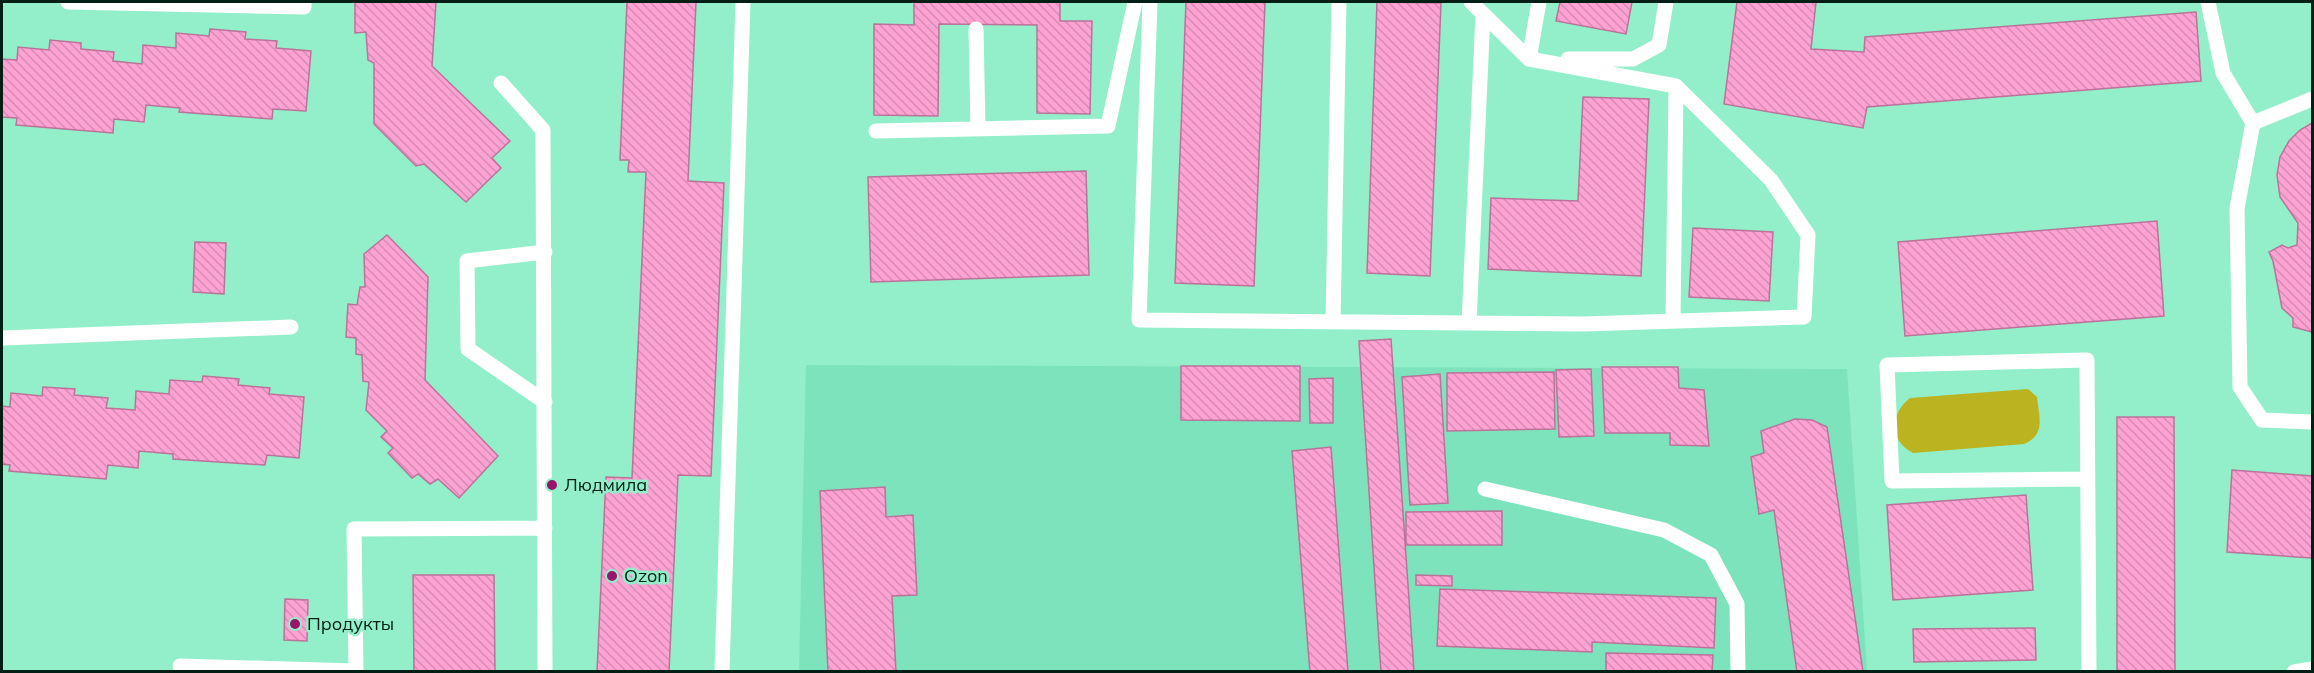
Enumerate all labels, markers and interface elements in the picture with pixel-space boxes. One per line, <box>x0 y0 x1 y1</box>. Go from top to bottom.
place label: Людмила <box>564 473 647 496</box>
marker: Людмила <box>545 478 559 492</box>
place label: Ozon <box>624 564 668 587</box>
marker: Ozon <box>605 569 619 583</box>
place label: Продукты <box>307 612 394 635</box>
marker: Продукты <box>288 617 302 631</box>

